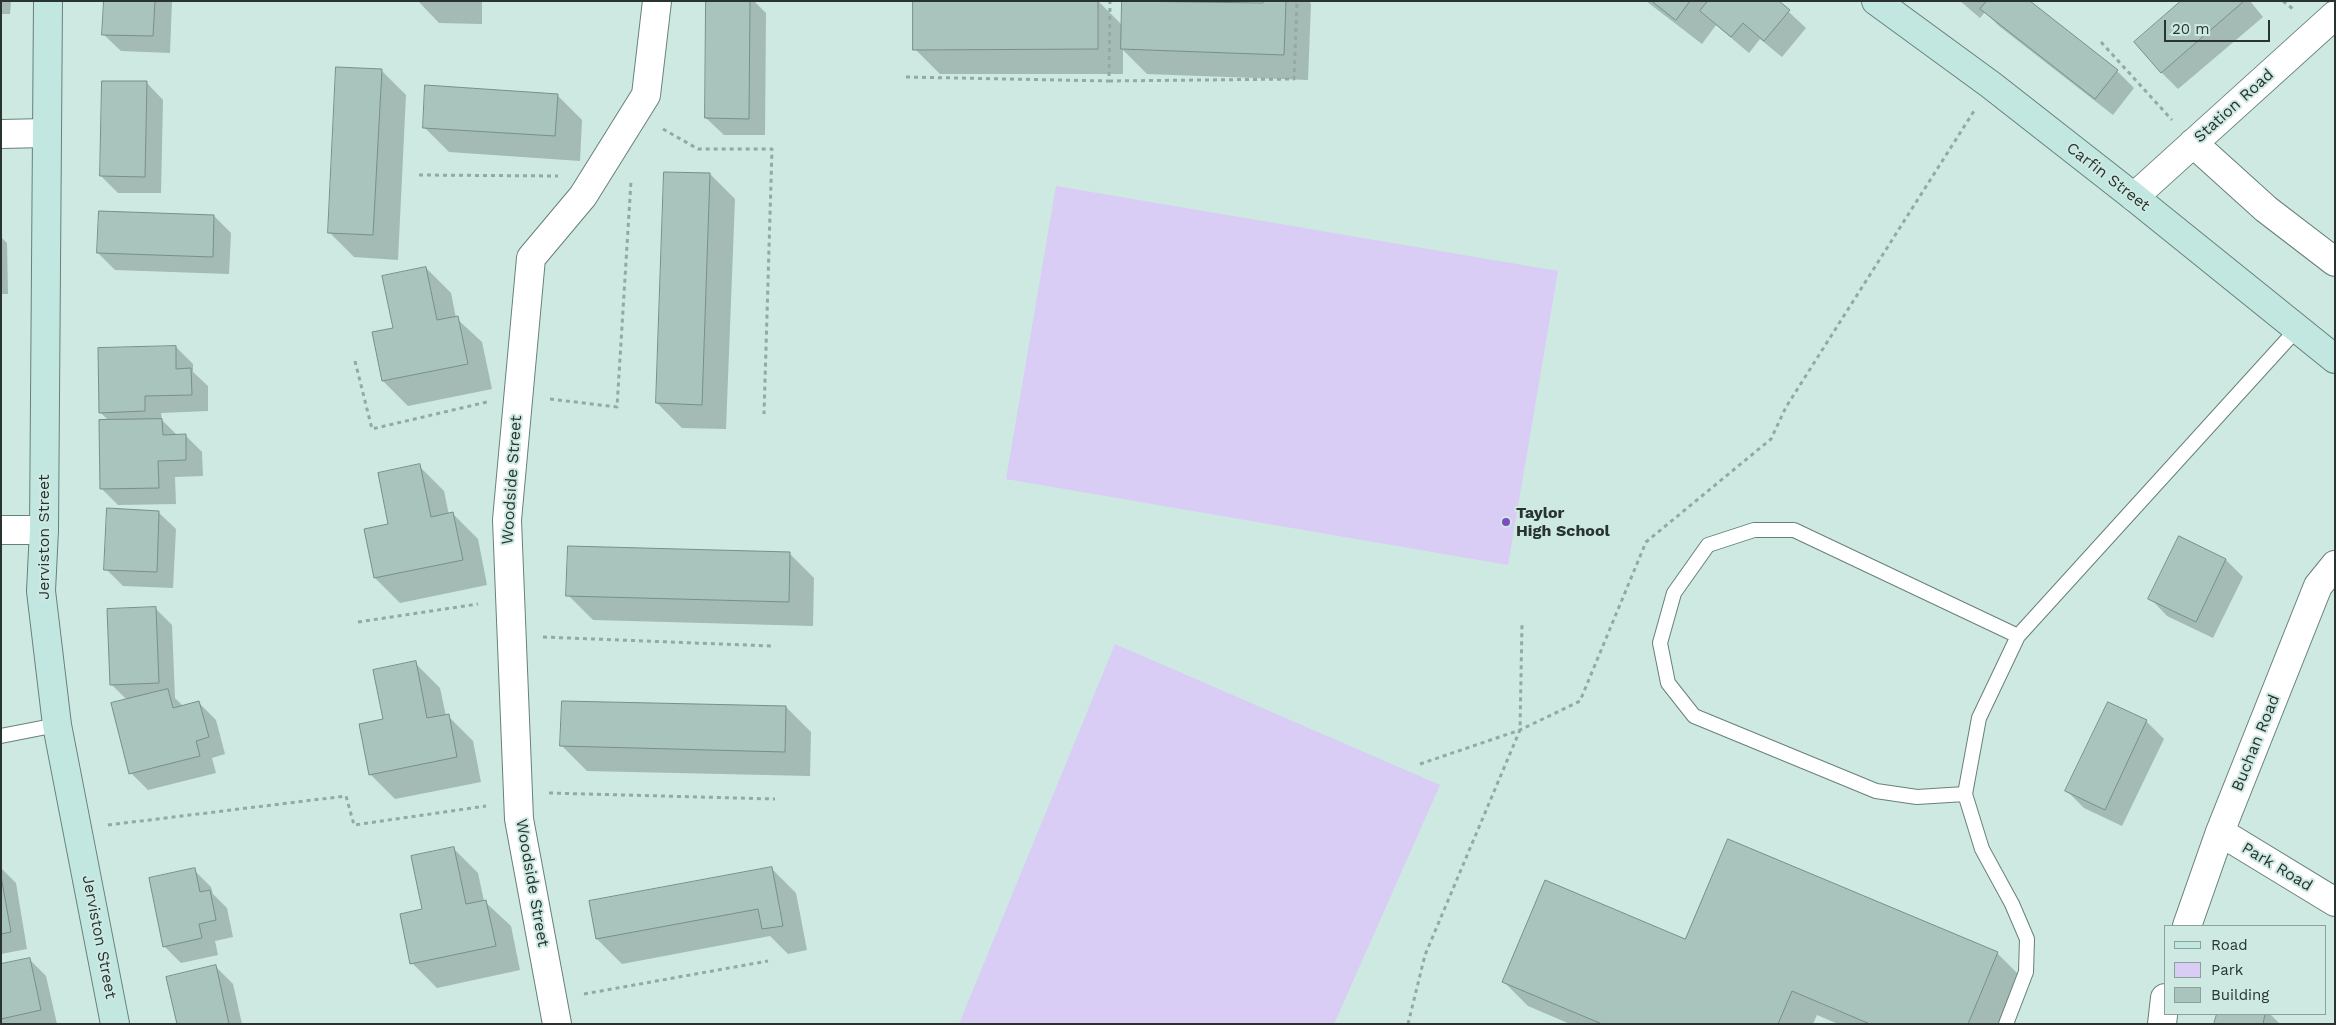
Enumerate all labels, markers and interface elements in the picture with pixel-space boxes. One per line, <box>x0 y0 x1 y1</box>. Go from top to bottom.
scale bar <box>2166 10 2272 42</box>
text: 20 m <box>2172 20 2210 38</box>
street label: Station Road <box>2190 65 2278 147</box>
street label: Carfin Street <box>2062 138 2154 216</box>
street label: Woodside Street <box>498 415 526 545</box>
street label: Jerviston Street <box>34 474 54 600</box>
place label: Taylor High School <box>1516 503 1610 541</box>
marker: Taylor High School <box>1500 516 1512 528</box>
street label: Buchan Road <box>2228 692 2284 794</box>
street label: Woodside Street <box>511 818 553 948</box>
street label: Park Road <box>2238 838 2316 896</box>
street label: Jerviston Street <box>78 874 120 1000</box>
legend <box>2164 925 2326 1015</box>
text: Road <box>2211 936 2248 954</box>
text: Park <box>2211 961 2243 979</box>
text: Building <box>2211 986 2269 1004</box>

